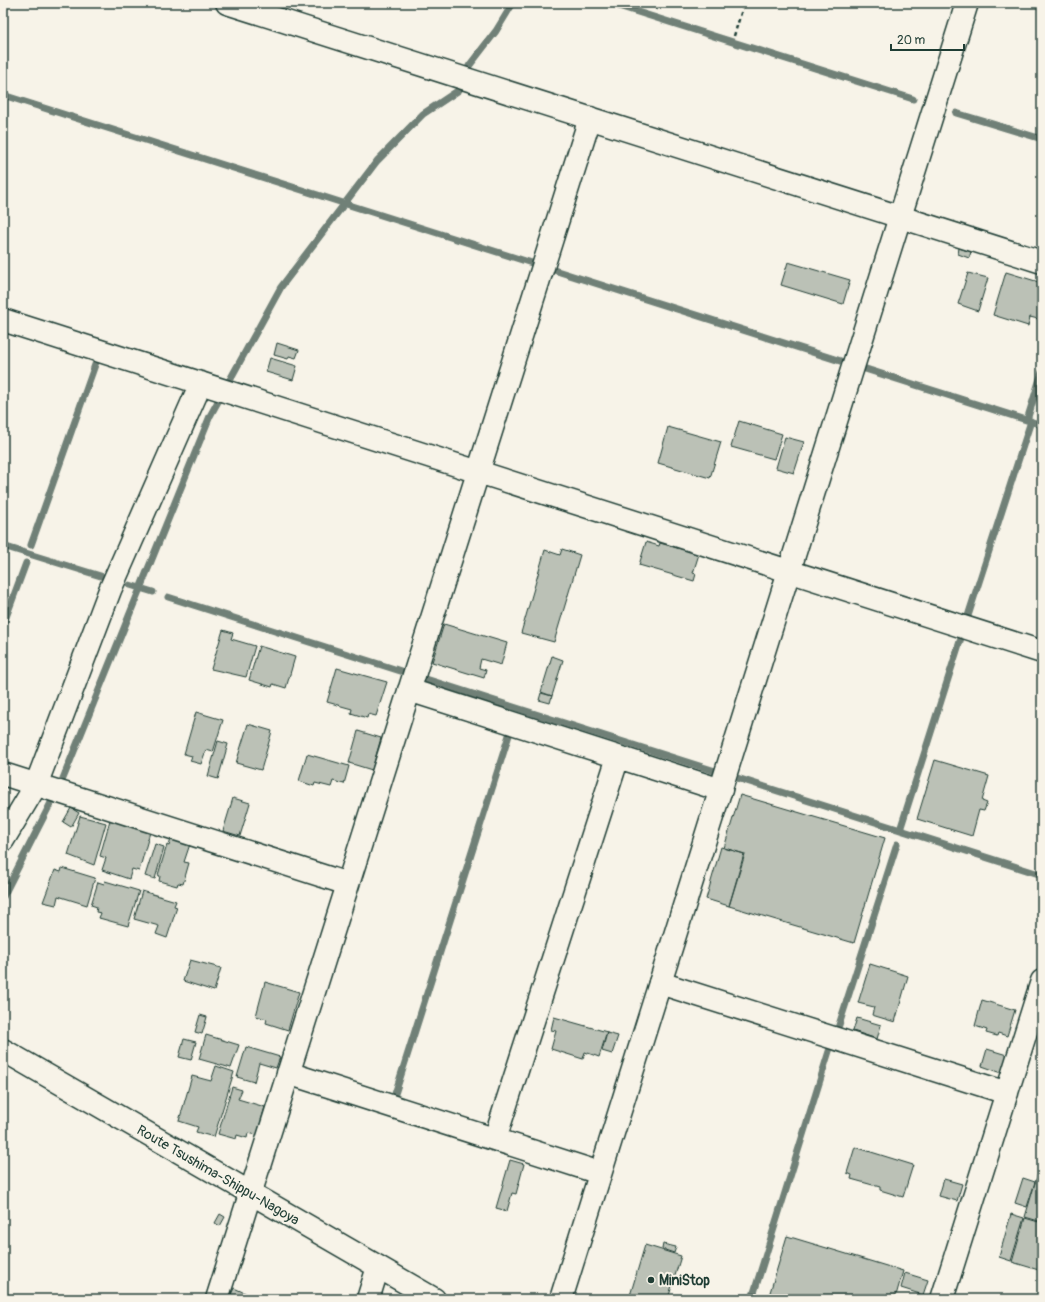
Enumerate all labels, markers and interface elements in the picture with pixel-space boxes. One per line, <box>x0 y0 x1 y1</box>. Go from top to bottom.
scale bar <box>891 26 964 52</box>
text: 20 m <box>897 33 926 48</box>
street label: Route Tsushima-Shippu-Nagoya <box>134 1121 302 1229</box>
place label: MiniStop <box>659 1272 710 1289</box>
marker: MiniStop <box>646 1275 656 1285</box>

